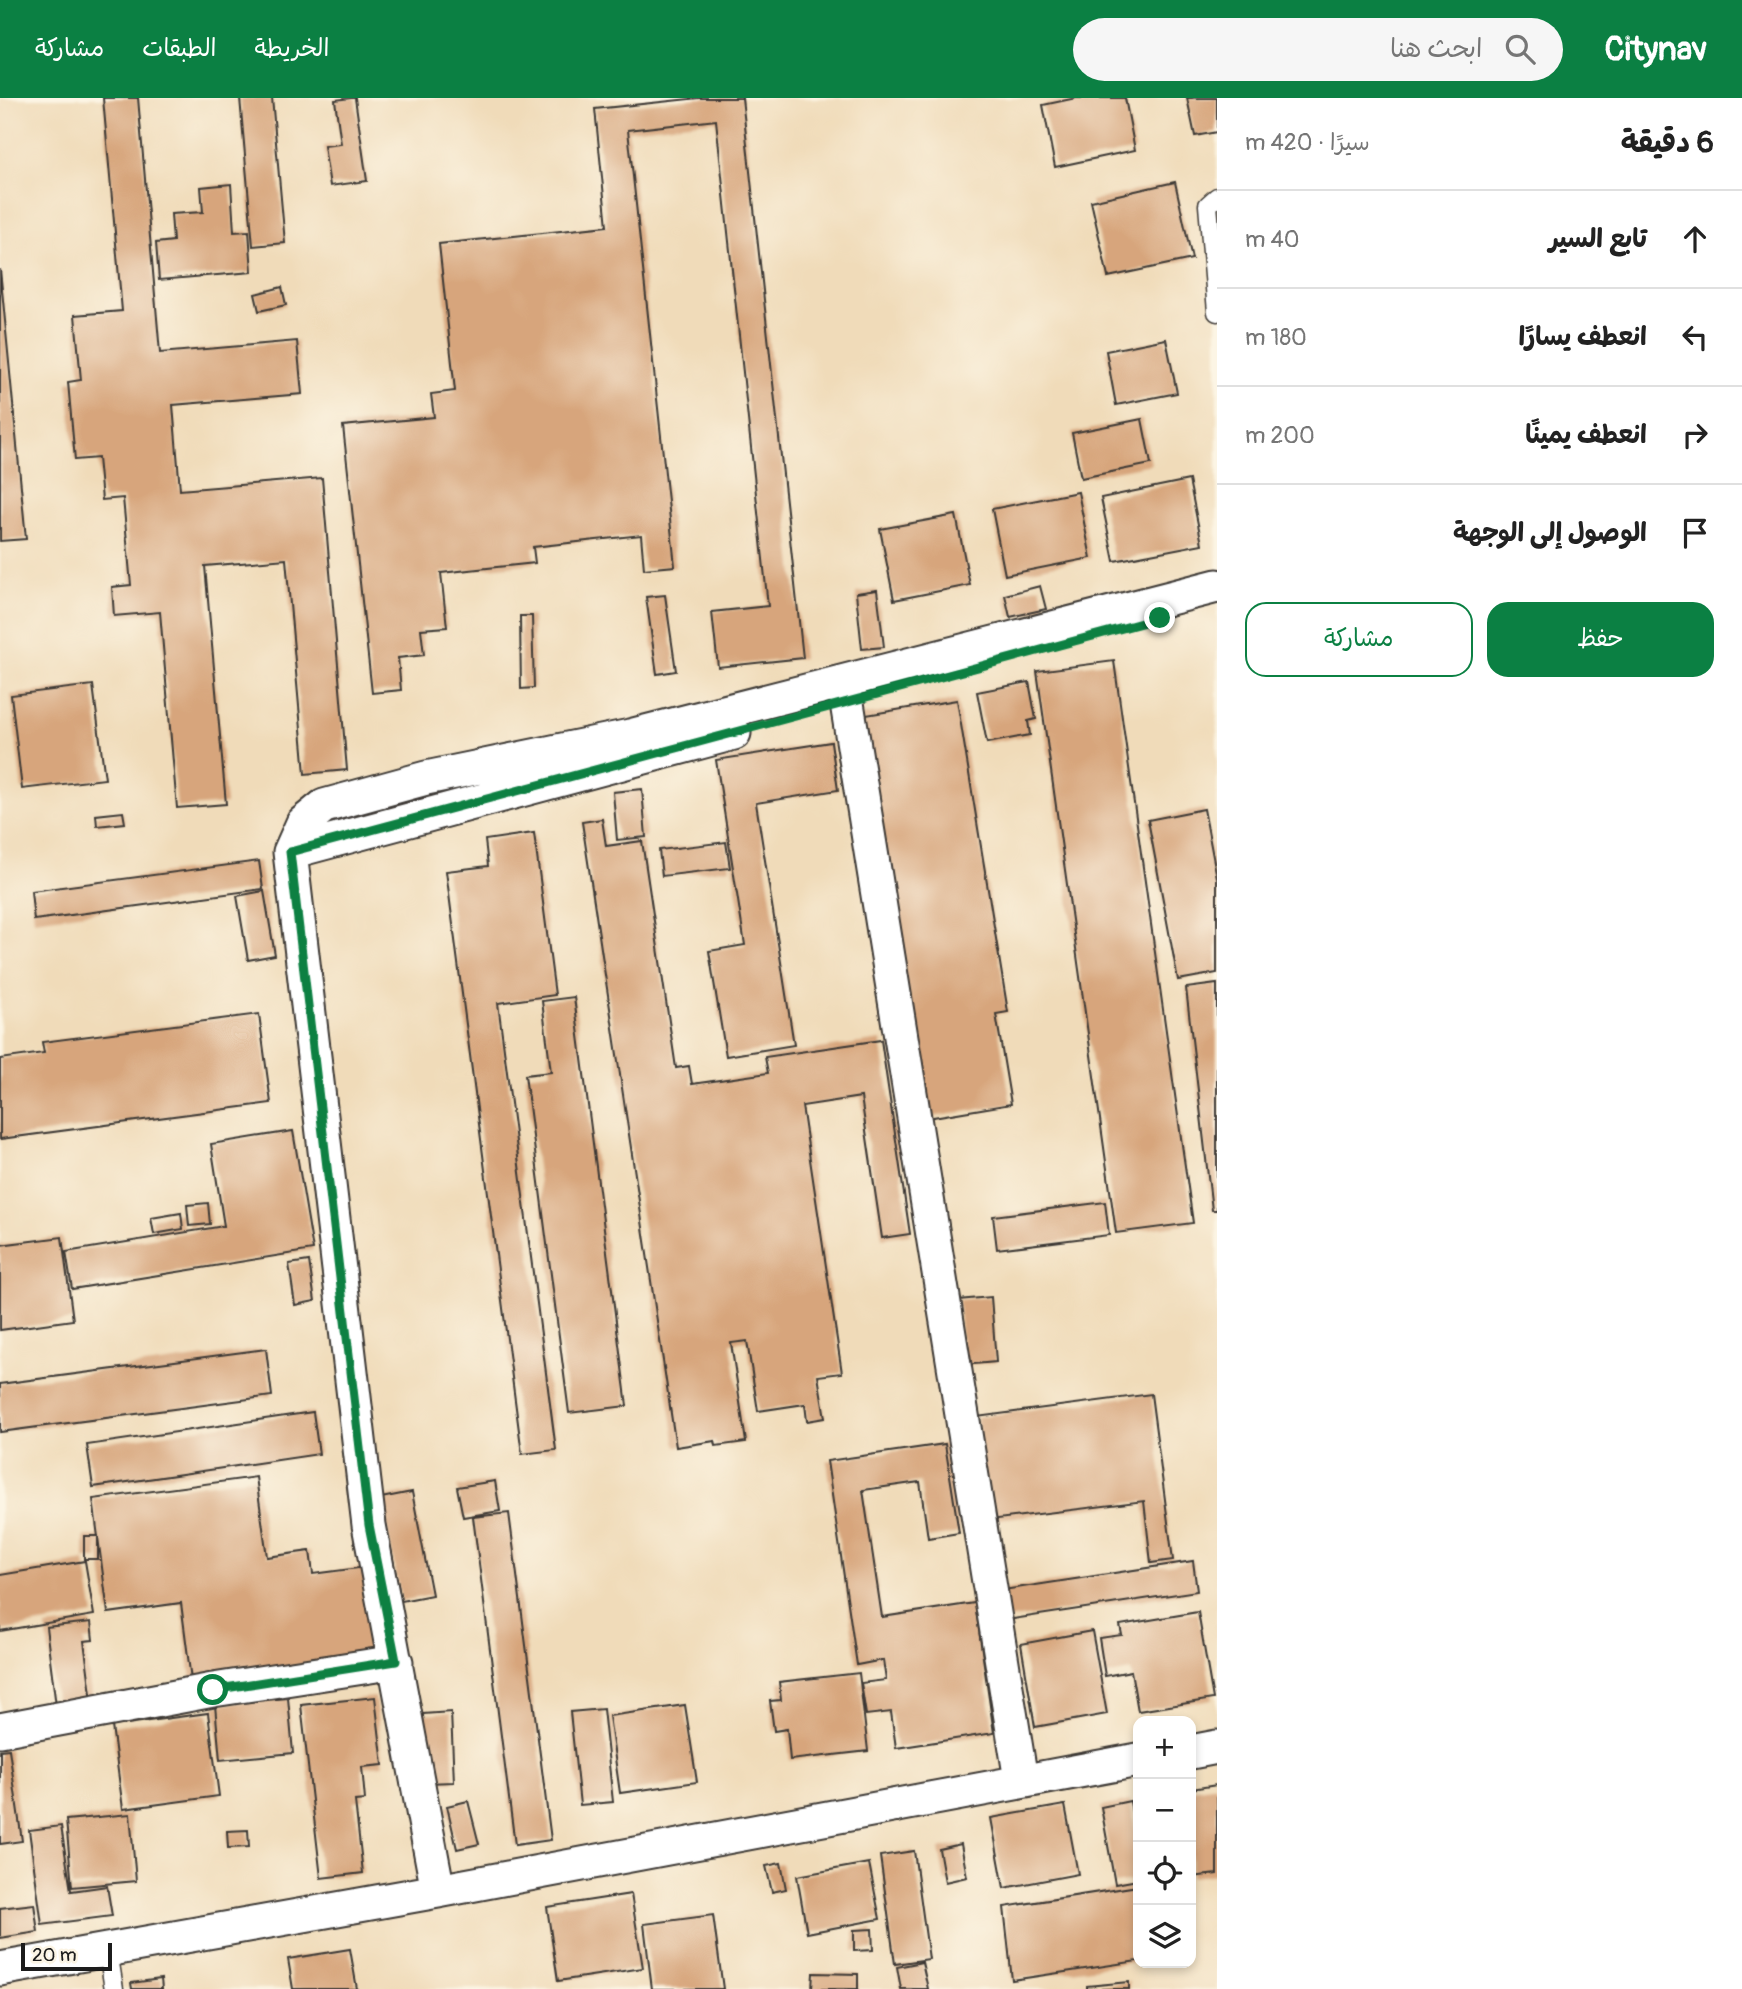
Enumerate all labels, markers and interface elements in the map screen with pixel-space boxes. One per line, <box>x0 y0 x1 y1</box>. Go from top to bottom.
search box <box>1073 18 1563 81</box>
text: Citynav <box>1605 29 1707 70</box>
icon: search <box>1501 30 1539 68</box>
text: ابحث هنا <box>1390 33 1483 65</box>
text: مشاركة <box>35 34 104 63</box>
text: الطبقات <box>142 34 217 63</box>
text: الخريطة <box>255 34 329 63</box>
text: 6 دقيقة <box>1621 124 1714 161</box>
text: سيرًا · 420 m <box>1245 128 1370 157</box>
icon: ahead <box>1676 220 1714 258</box>
text: تابع السير <box>1549 223 1647 255</box>
text: 40 m <box>1245 225 1300 254</box>
icon: left <box>1676 318 1714 356</box>
text: انعطف يسارًا <box>1518 321 1647 353</box>
text: 180 m <box>1245 323 1307 352</box>
icon: right <box>1676 416 1714 454</box>
text: انعطف يمينًا <box>1525 419 1647 451</box>
text: 200 m <box>1245 421 1315 450</box>
icon: arrive <box>1676 514 1714 552</box>
text: الوصول إلى الوجهة <box>1453 517 1647 549</box>
route end <box>1144 602 1175 633</box>
button: مشاركة <box>1245 602 1473 677</box>
button: حفظ <box>1487 602 1714 677</box>
route start <box>197 1674 228 1705</box>
map controls <box>1133 1716 1196 1968</box>
button: + <box>1133 1716 1196 1779</box>
button: − <box>1133 1779 1196 1842</box>
button: locate <box>1133 1842 1196 1905</box>
button: layers <box>1133 1905 1196 1968</box>
scale bar <box>21 1940 112 1972</box>
text: 20 m <box>32 1943 77 1967</box>

